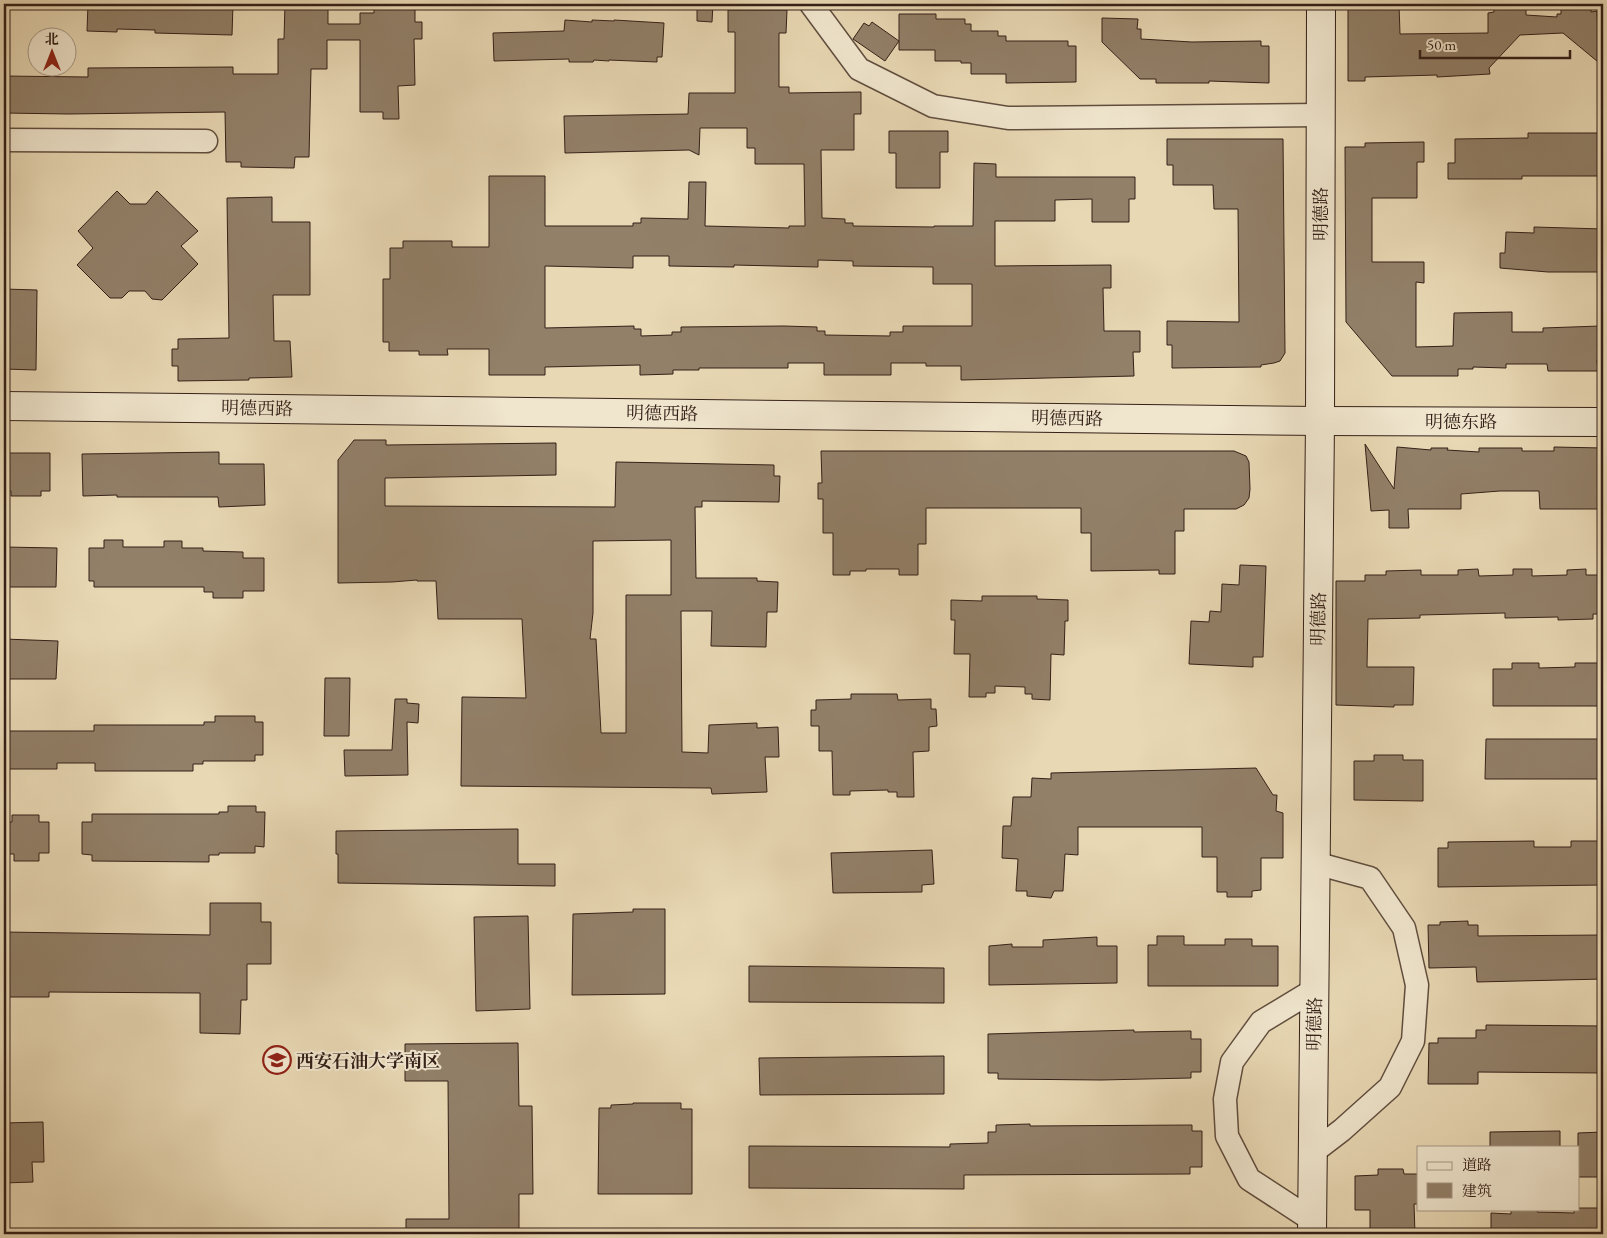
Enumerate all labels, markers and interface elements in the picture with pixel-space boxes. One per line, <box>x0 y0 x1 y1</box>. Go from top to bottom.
north arrow <box>28 28 78 78</box>
scale bar <box>1420 28 1570 60</box>
text: 北 <box>45 30 59 48</box>
text: 50 m <box>1427 35 1456 54</box>
street label: 明德路 <box>1309 187 1332 241</box>
street label: 明德西路 <box>221 396 293 420</box>
street label: 明德西路 <box>626 401 698 425</box>
street label: 明德西路 <box>1031 406 1103 430</box>
street label: 明德东路 <box>1425 410 1497 433</box>
street label: 明德路 <box>1306 592 1330 646</box>
street label: 明德路 <box>1302 997 1326 1051</box>
school or university icon: 西安石油大学南区 <box>262 1045 292 1075</box>
place label: 西安石油大学南区 <box>296 1049 440 1072</box>
legend <box>1417 1146 1580 1210</box>
text: 道路 <box>1462 1155 1492 1174</box>
text: 建筑 <box>1462 1181 1492 1200</box>

